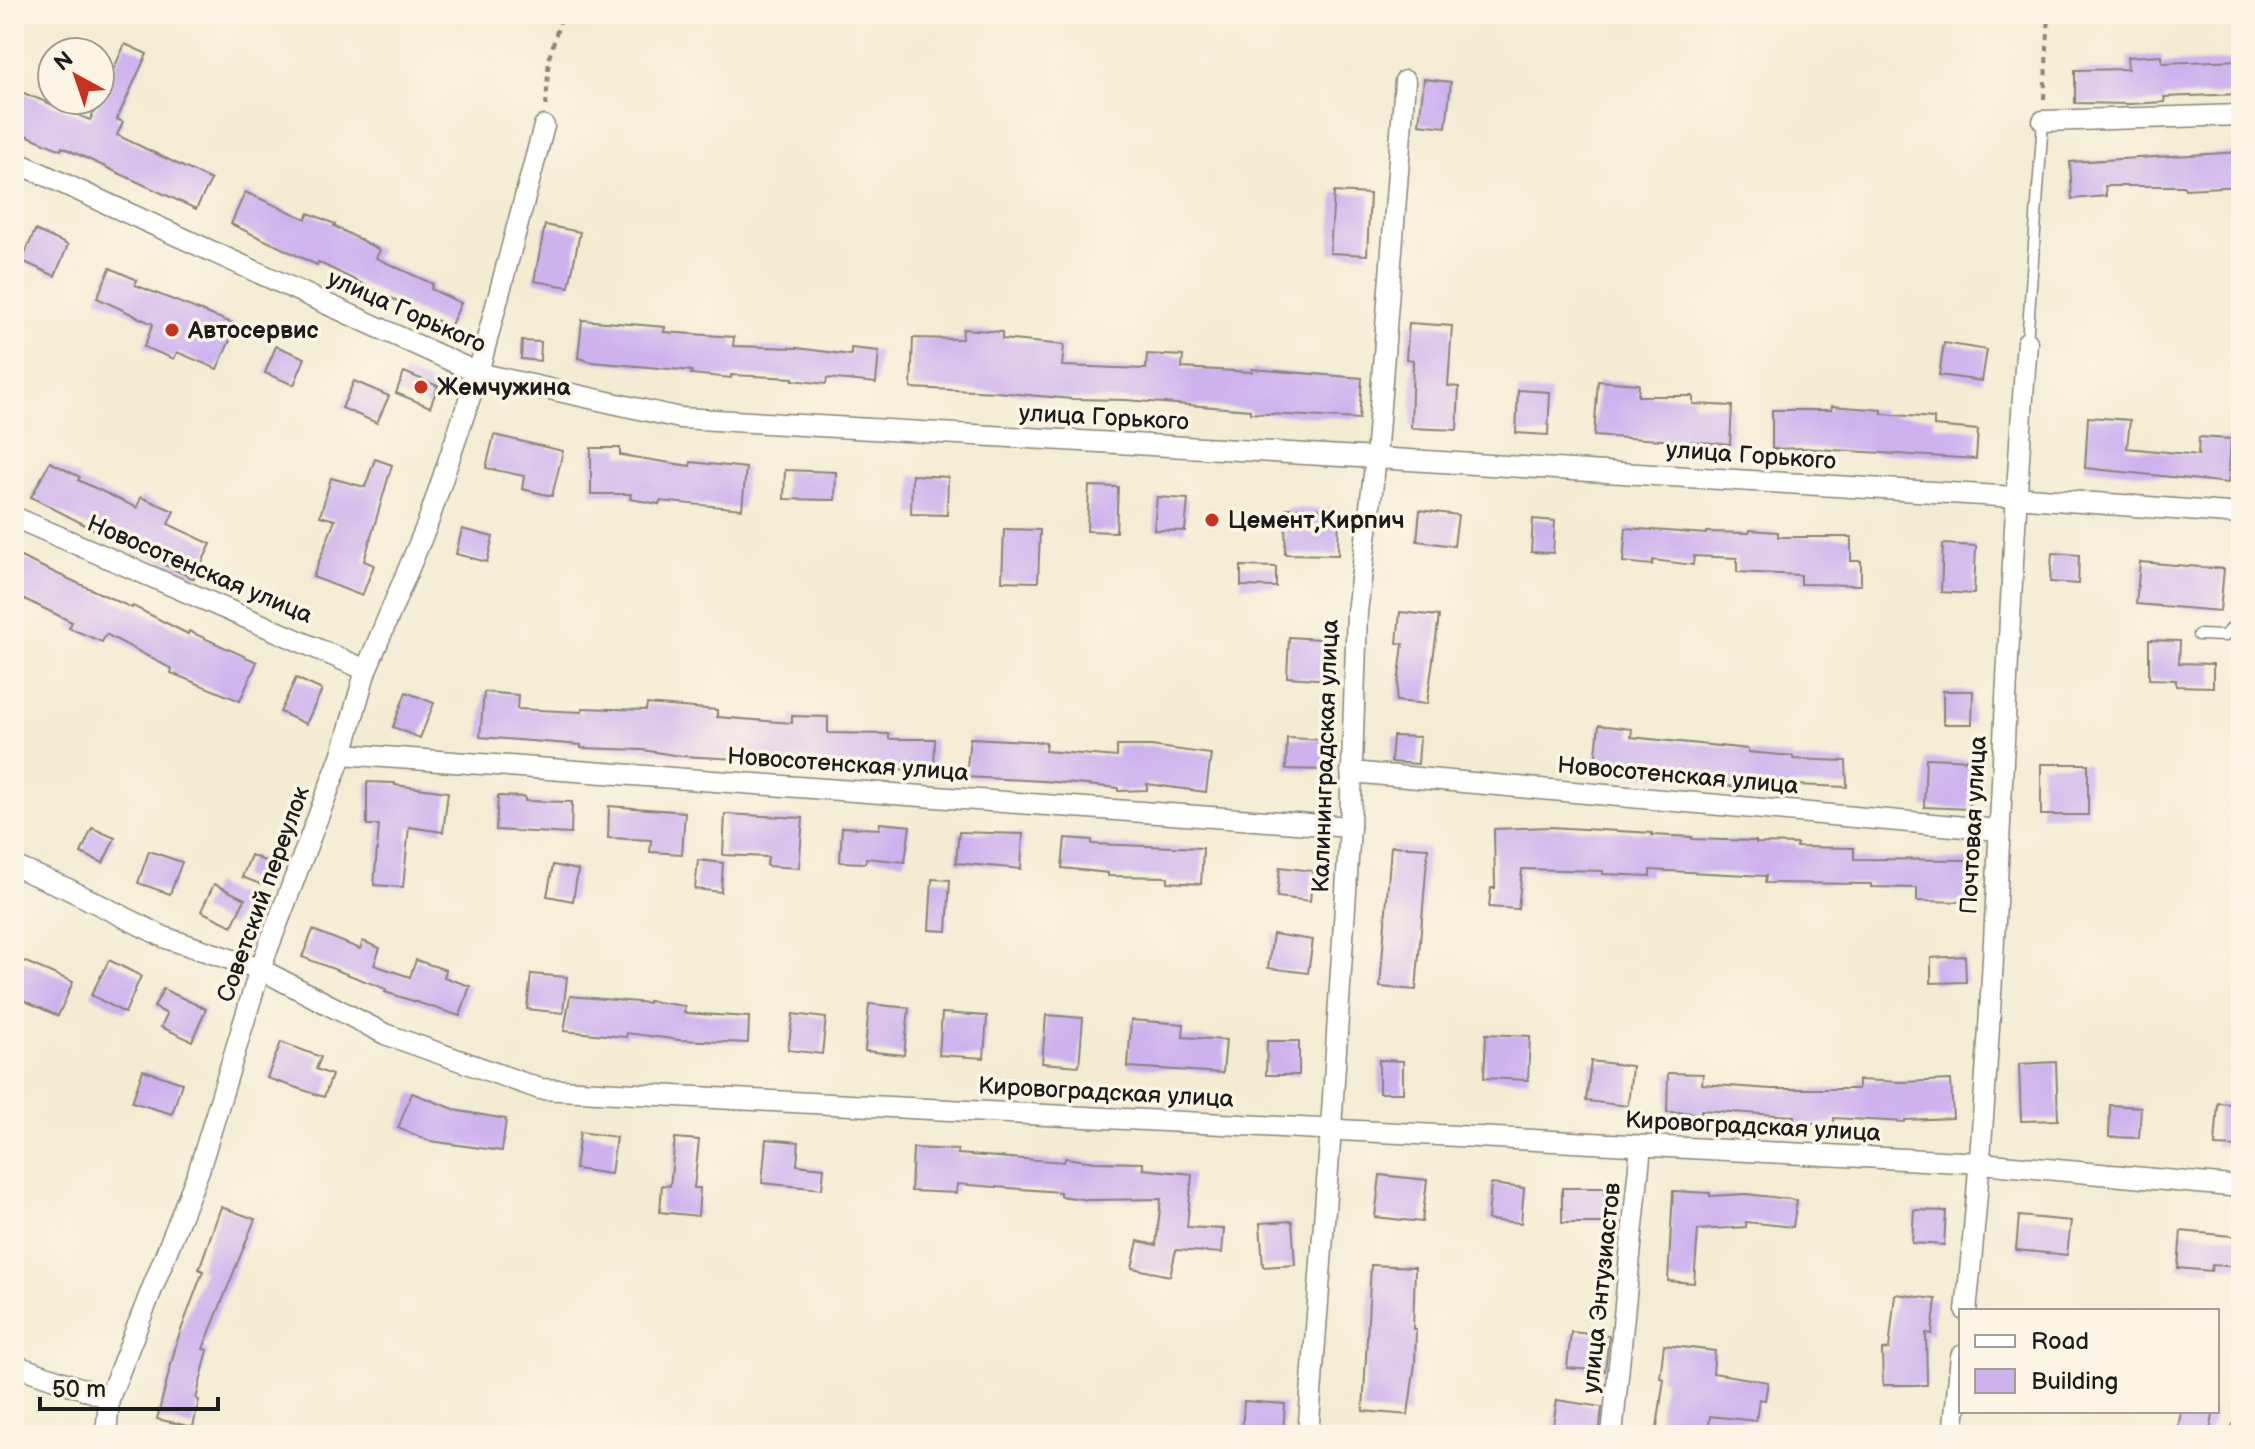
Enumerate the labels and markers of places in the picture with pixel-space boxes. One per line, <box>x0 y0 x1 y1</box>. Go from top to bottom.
place label: Автосервис <box>187 316 319 345</box>
marker: Автосервис <box>163 321 181 339</box>
place label: Жемчужина <box>437 373 572 402</box>
marker: Жемчужина <box>412 378 430 396</box>
place label: Цемент,Кирпич <box>1228 506 1405 535</box>
marker: Цемент,Кирпич <box>1203 511 1221 529</box>

